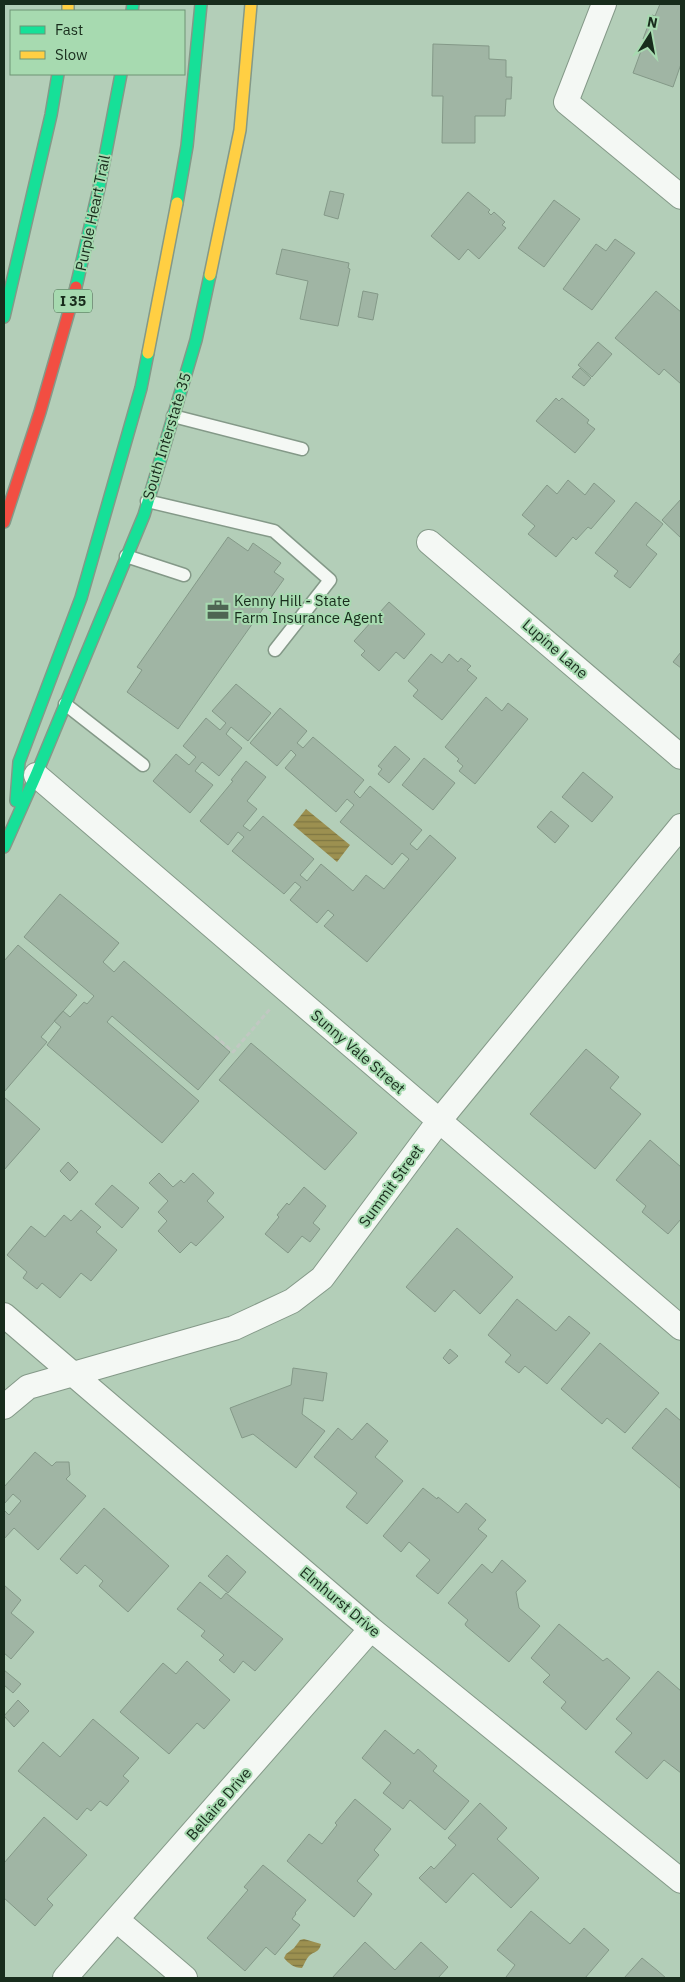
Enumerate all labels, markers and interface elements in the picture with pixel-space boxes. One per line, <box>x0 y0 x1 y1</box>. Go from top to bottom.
legend <box>10 10 185 75</box>
north arrow <box>625 10 675 60</box>
text: N <box>646 12 659 32</box>
text: Fast <box>55 20 83 39</box>
text: Slow <box>55 45 88 64</box>
street label: Purple Heart Trail <box>71 153 114 273</box>
road number: I 35 <box>54 290 92 312</box>
street label: South Interstate 35 <box>138 370 195 502</box>
place label: Kenny Hill - State Farm Insurance Agent <box>234 591 383 627</box>
office icon: Kenny Hill - State Farm Insurance Agent <box>205 597 231 623</box>
street label: Lupine Lane <box>519 615 592 682</box>
street label: Sunny Vale Street <box>307 1005 409 1098</box>
street label: Summit Street <box>354 1141 427 1231</box>
street label: Elmhurst Drive <box>296 1562 384 1641</box>
street label: Bellaire Drive <box>182 1764 255 1844</box>

